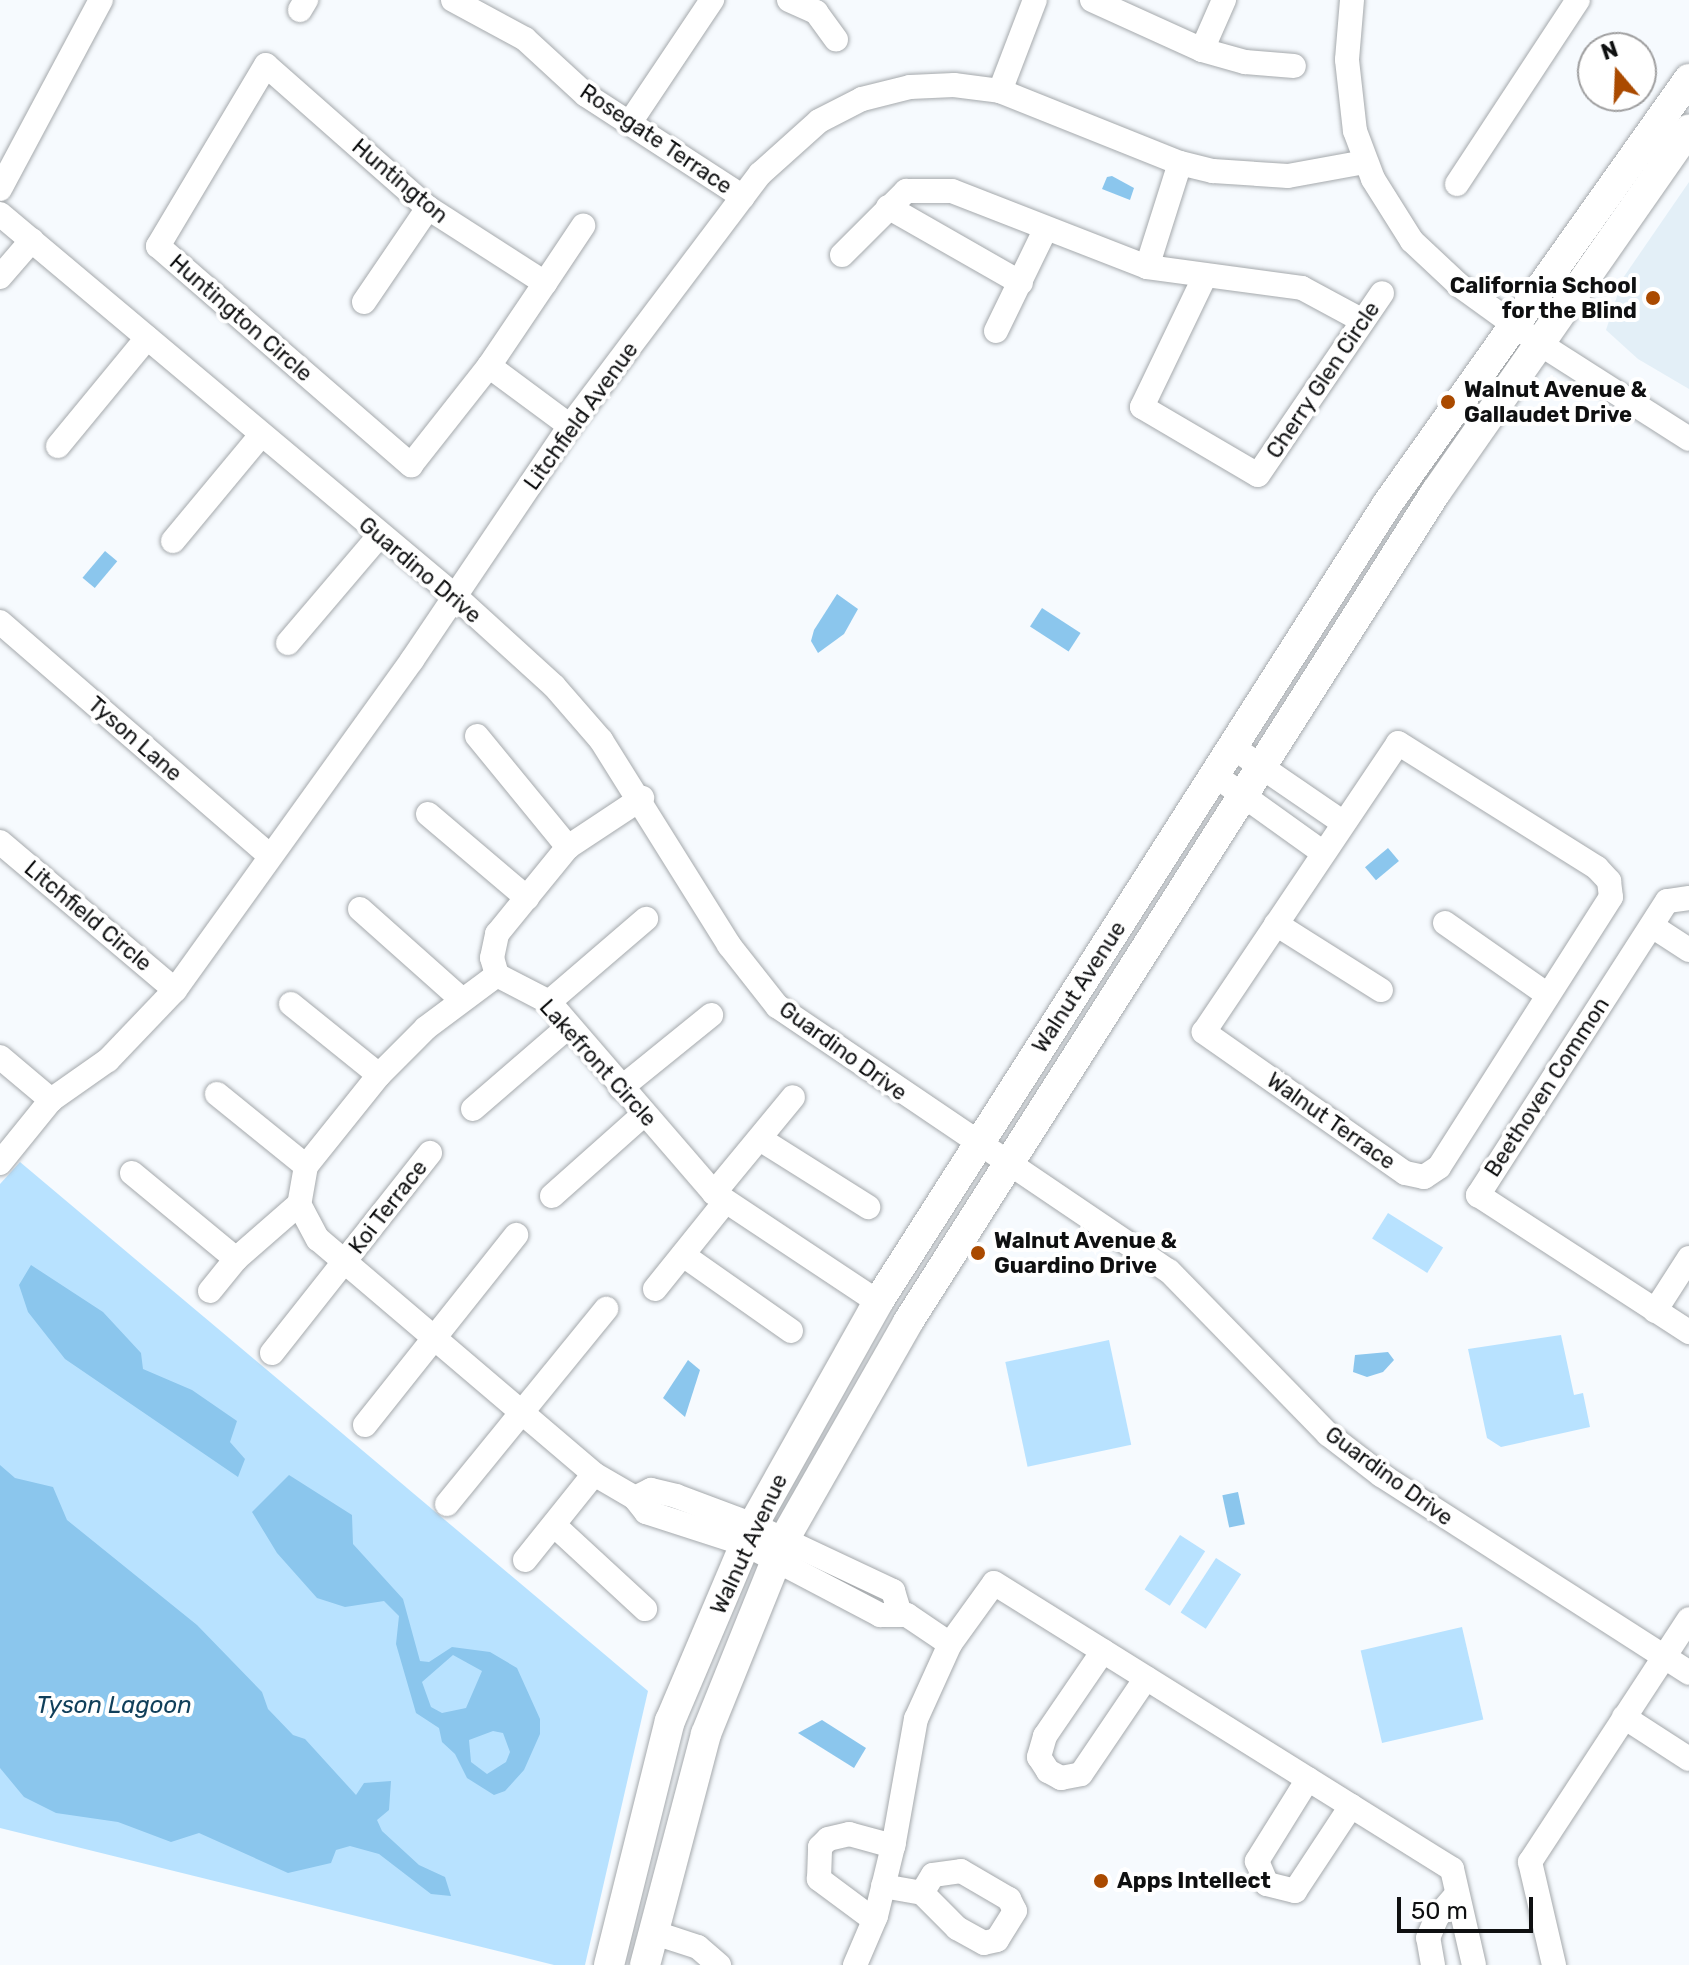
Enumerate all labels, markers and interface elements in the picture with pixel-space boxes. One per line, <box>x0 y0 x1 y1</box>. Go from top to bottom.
north arrow <box>1577 32 1657 112</box>
text: N <box>1598 35 1622 66</box>
street label: Rosegate Terrace <box>575 78 737 200</box>
street label: Huntington <box>347 133 453 229</box>
street label: Huntington Circle <box>164 249 318 387</box>
place label: California School for the Blind <box>1450 272 1637 324</box>
marker: California School for the Blind <box>1644 289 1662 307</box>
street label: Cherry Glen Circle <box>1261 296 1385 464</box>
street label: Litchfield Avenue <box>518 337 644 495</box>
place label: Walnut Avenue & Gallaudet Drive <box>1464 376 1647 428</box>
marker: Walnut Avenue & Gallaudet Drive <box>1439 393 1457 411</box>
street label: Guardino Drive <box>354 511 486 629</box>
street label: Tyson Lane <box>83 691 187 787</box>
street label: Litchfield Circle <box>19 855 157 977</box>
street label: Walnut Avenue <box>1026 916 1132 1058</box>
street label: Beethoven Common <box>1479 992 1615 1182</box>
street label: Lakefront Circle <box>534 994 662 1132</box>
street label: Guardino Drive <box>774 996 912 1106</box>
street label: Walnut Terrace <box>1261 1067 1401 1175</box>
street label: Koi Terrace <box>343 1155 433 1259</box>
place label: Walnut Avenue & Guardino Drive <box>994 1227 1177 1278</box>
marker: Walnut Avenue & Guardino Drive <box>969 1244 987 1262</box>
street label: Guardino Drive <box>1320 1421 1458 1531</box>
street label: Walnut Avenue <box>705 1469 793 1619</box>
water label: Tyson Lagoon <box>36 1692 192 1720</box>
place label: Apps Intellect <box>1117 1868 1271 1894</box>
marker: Apps Intellect <box>1092 1872 1110 1890</box>
scale bar <box>1401 1881 1537 1931</box>
text: 50 m <box>1411 1897 1468 1925</box>

